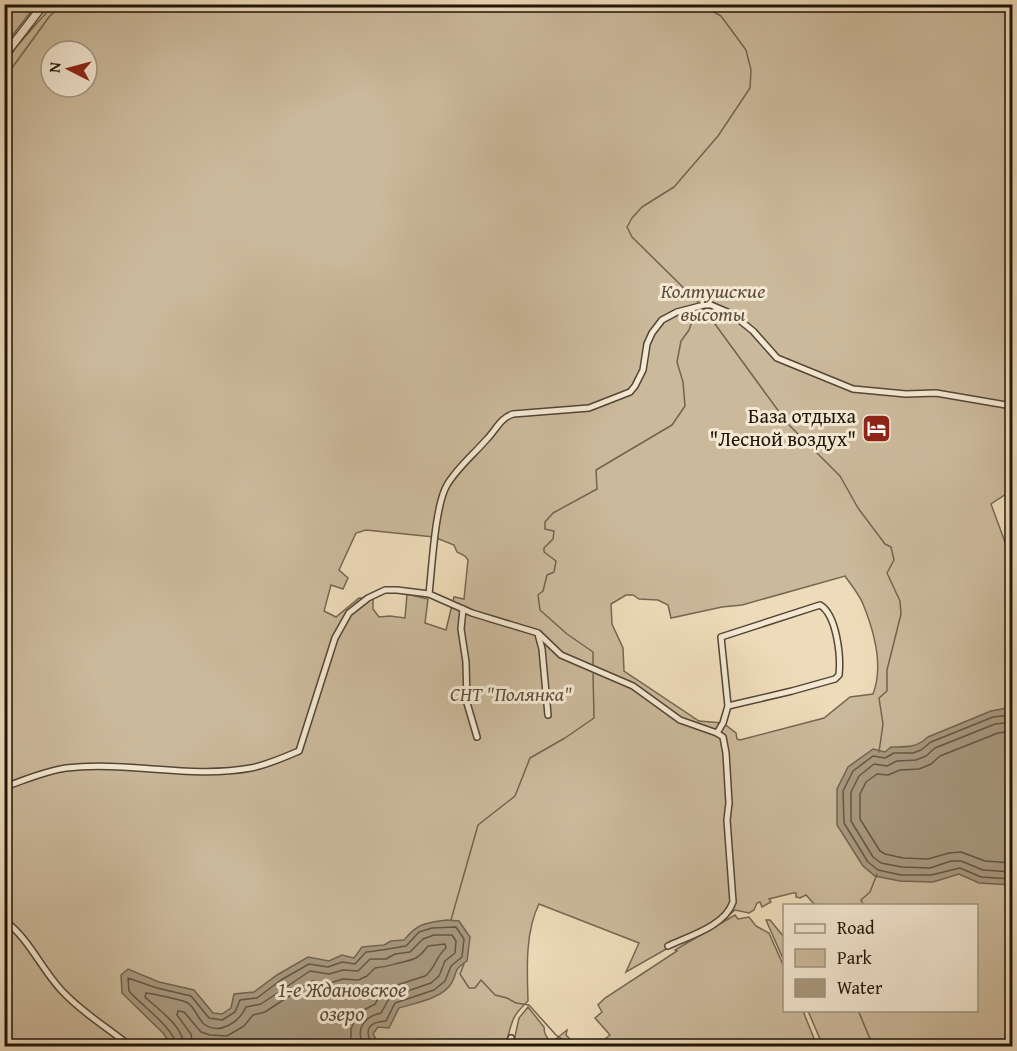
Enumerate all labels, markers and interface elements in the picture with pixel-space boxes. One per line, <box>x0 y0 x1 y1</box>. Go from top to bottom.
north arrow <box>39 39 99 99</box>
text: N <box>42 61 67 74</box>
park label: Колтушские высоты <box>661 276 765 328</box>
place label: База отдыха "Лесной воздух" <box>709 401 856 453</box>
hotel icon: База отдыха "Лесной воздух" <box>861 412 893 444</box>
park label: СНТ "Полянка" <box>450 679 572 708</box>
legend <box>783 904 978 1012</box>
text: Road <box>837 914 875 941</box>
text: Park <box>837 944 873 971</box>
water label: 1-е Ждановское озеро <box>278 974 406 1029</box>
text: Water <box>837 974 883 1001</box>

